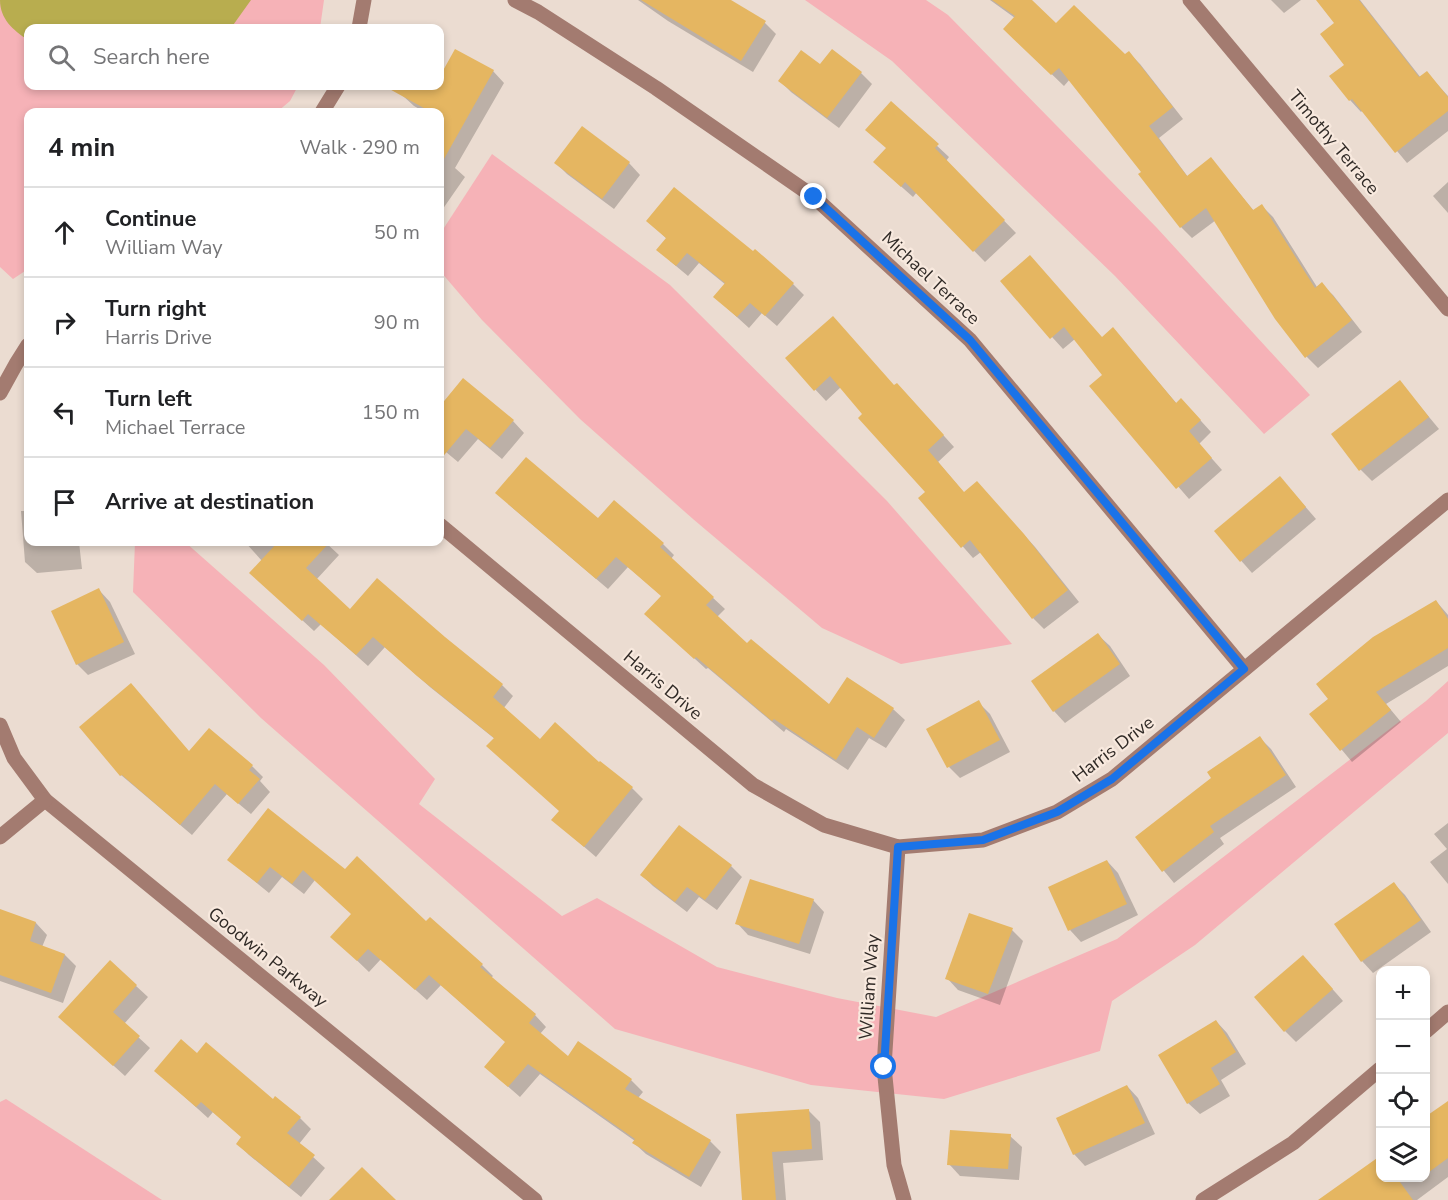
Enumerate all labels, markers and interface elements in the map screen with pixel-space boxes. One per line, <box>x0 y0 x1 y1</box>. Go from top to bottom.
search box <box>24 24 444 90</box>
icon: search <box>45 41 78 74</box>
text: Search here <box>93 42 210 72</box>
street label: Timothy Terrace <box>1283 85 1385 199</box>
text: 4 min <box>48 130 115 165</box>
text: Walk · 290 m <box>300 134 420 161</box>
route end <box>800 183 826 209</box>
text: Continue <box>105 204 196 234</box>
icon: ahead <box>48 216 81 249</box>
text: 50 m <box>374 219 420 246</box>
street label: Michael Terrace <box>877 226 985 330</box>
text: William Way <box>105 234 223 261</box>
text: Turn right <box>105 294 206 324</box>
icon: right <box>48 306 81 339</box>
text: 90 m <box>374 309 420 336</box>
text: Harris Drive <box>105 324 212 351</box>
text: Turn left <box>105 384 192 414</box>
icon: left <box>48 396 81 429</box>
text: 150 m <box>362 399 420 426</box>
text: Michael Terrace <box>105 414 245 441</box>
icon: arrive <box>48 486 81 519</box>
text: Arrive at destination <box>105 487 314 517</box>
street label: Harris Drive <box>618 645 708 725</box>
street label: Harris Drive <box>1067 710 1159 788</box>
street label: Goodwin Parkway <box>203 901 333 1013</box>
street label: William Way <box>853 933 885 1041</box>
map controls <box>1376 966 1430 1182</box>
button: + <box>1376 966 1430 1020</box>
button: − <box>1376 1020 1430 1074</box>
route start <box>870 1053 896 1079</box>
button: locate <box>1376 1074 1430 1128</box>
button: layers <box>1376 1128 1430 1182</box>

